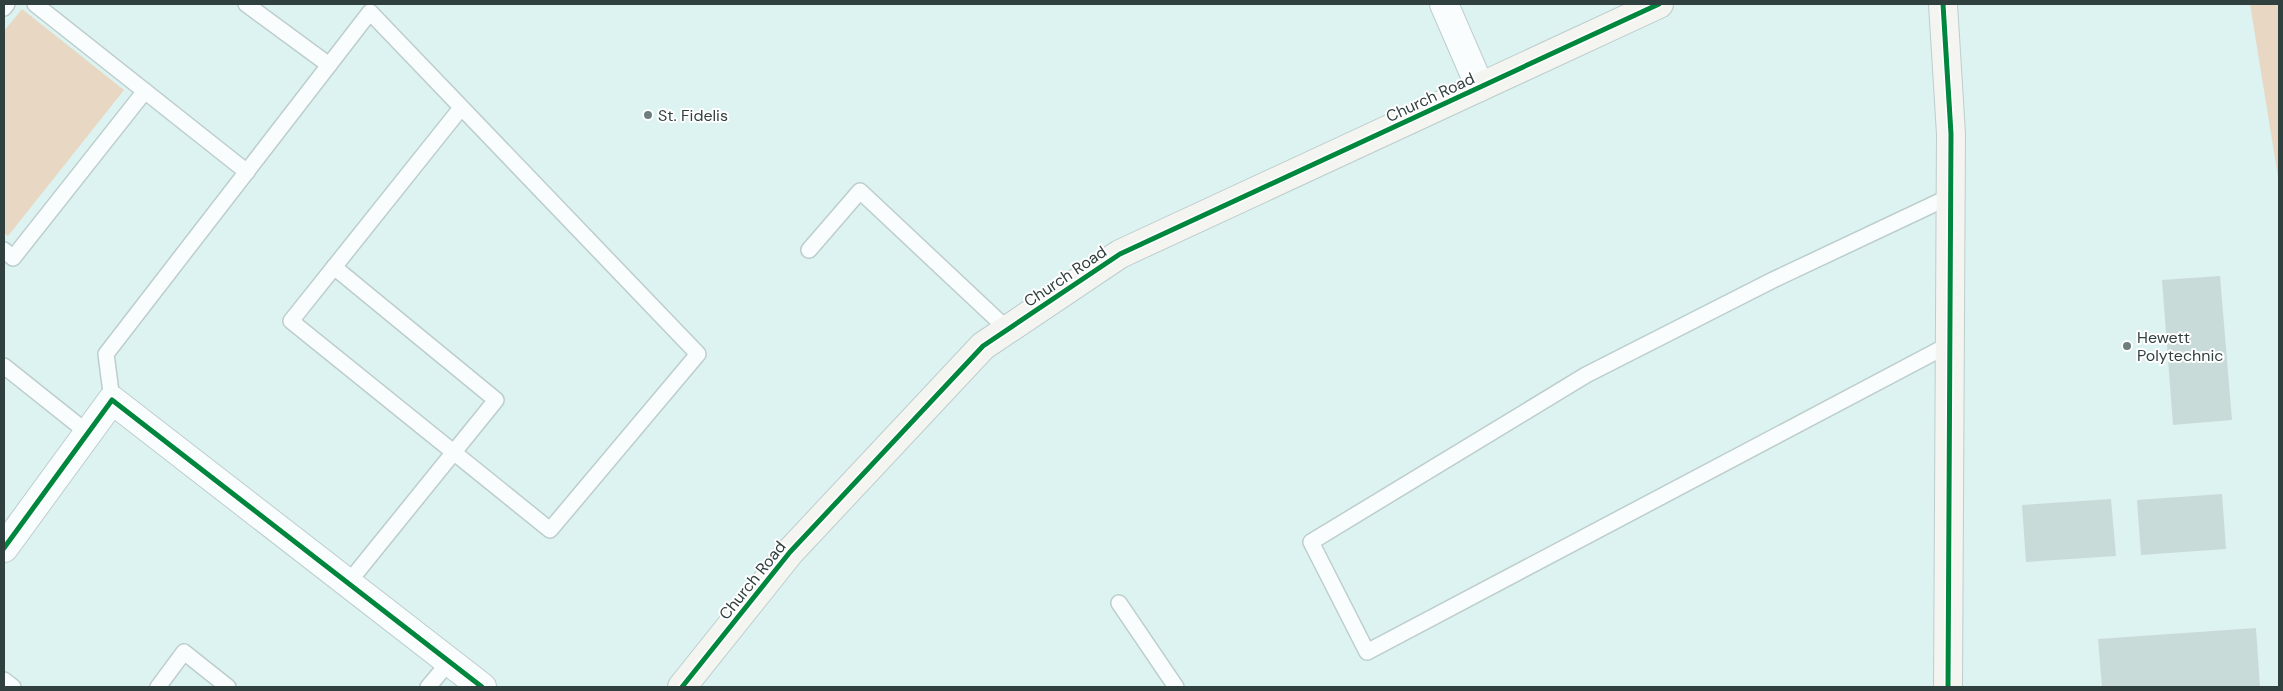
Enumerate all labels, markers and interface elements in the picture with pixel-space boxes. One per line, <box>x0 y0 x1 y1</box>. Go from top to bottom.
street label: Church Road <box>1383 68 1478 127</box>
place label: St. Fidelis <box>658 105 728 126</box>
marker: St. Fidelis <box>642 109 654 121</box>
street label: Church Road <box>1020 241 1111 312</box>
place label: Hewett Polytechnic <box>2137 327 2223 366</box>
marker: Hewett Polytechnic <box>2121 340 2133 352</box>
street label: Church Road <box>714 537 791 624</box>

